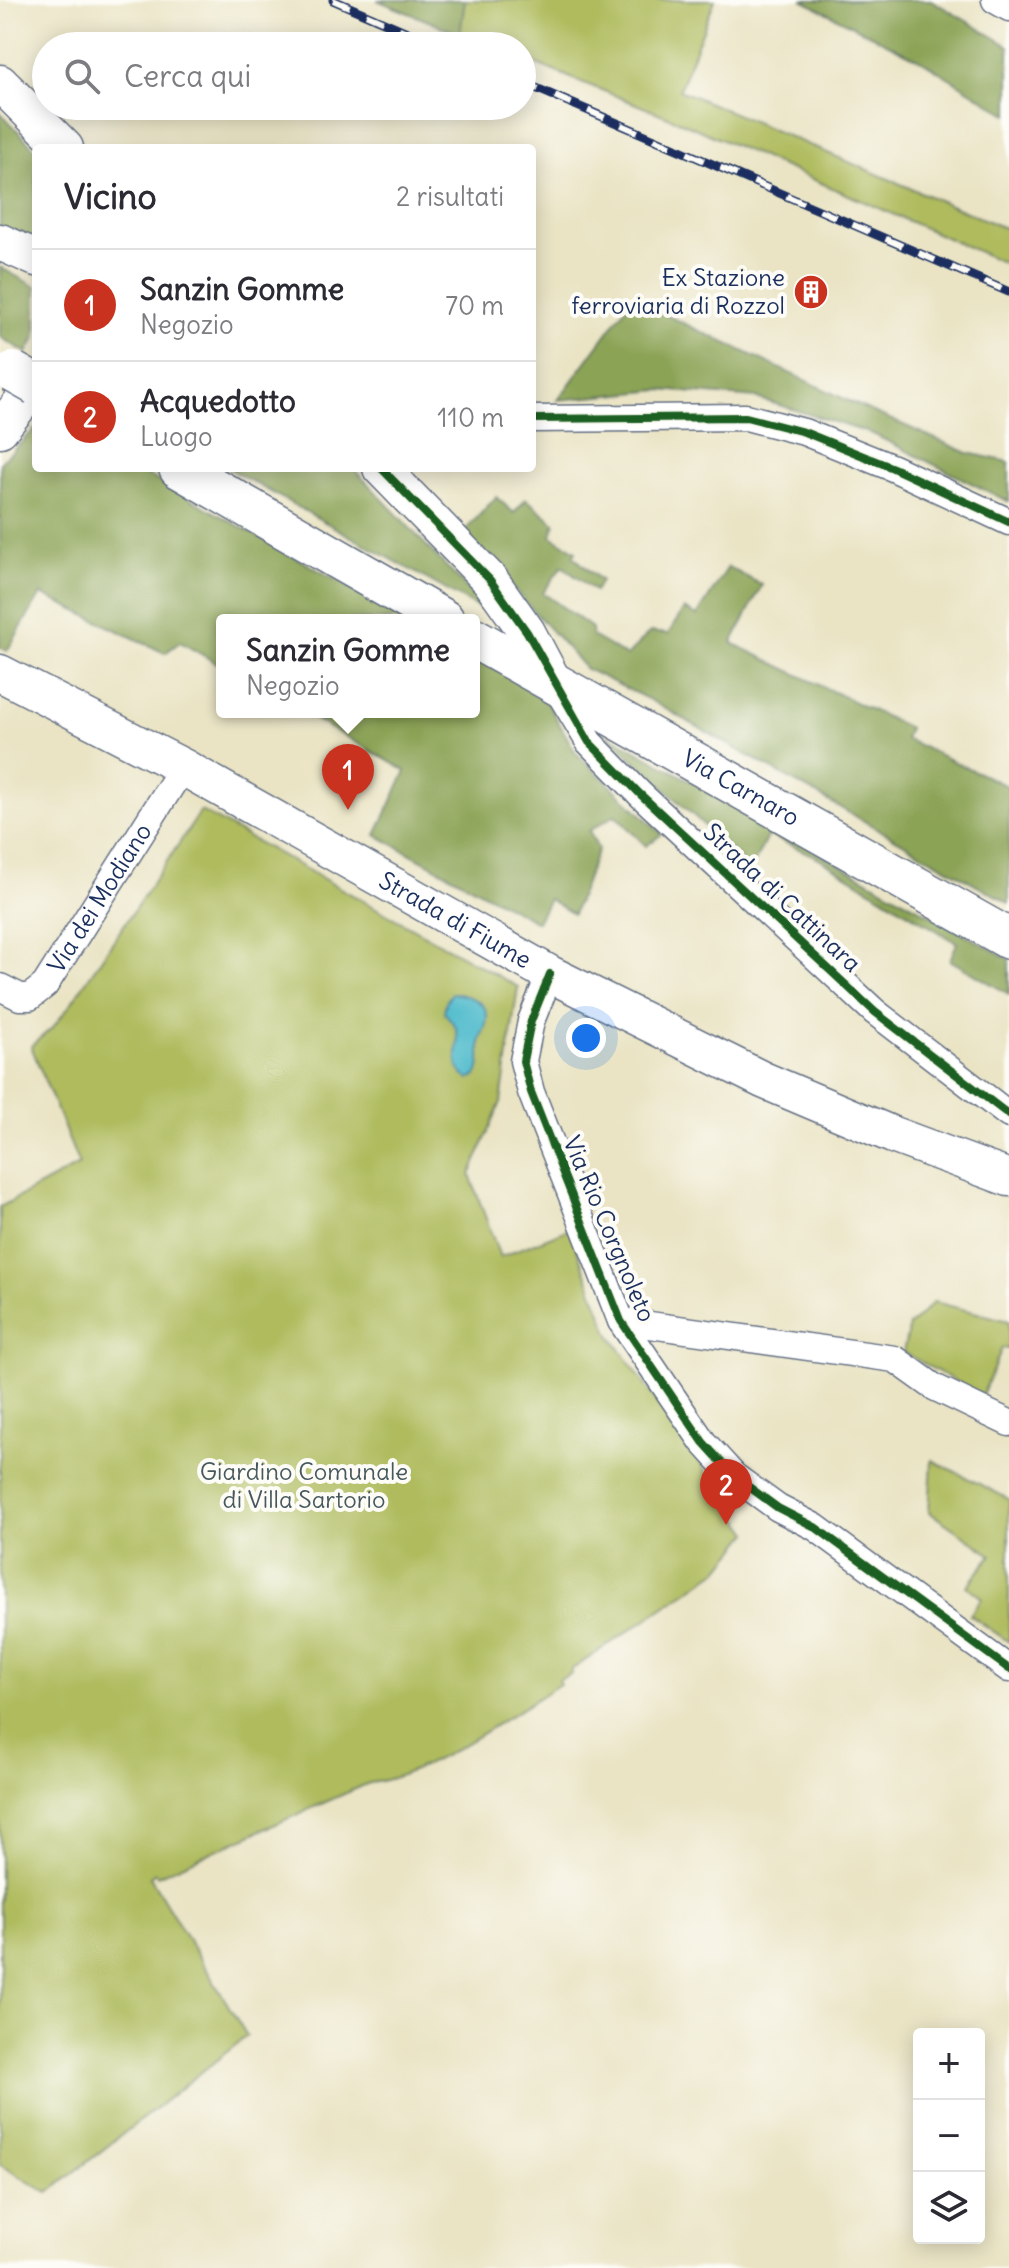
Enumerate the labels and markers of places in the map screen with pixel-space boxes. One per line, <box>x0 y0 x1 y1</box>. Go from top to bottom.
place label: Ex Stazione ferroviaria di Rozzol <box>571 262 785 320</box>
building icon: Ex Stazione ferroviaria di Rozzol <box>792 273 830 311</box>
pin: 1 <box>322 744 374 810</box>
pin: 2 <box>700 1459 752 1525</box>

